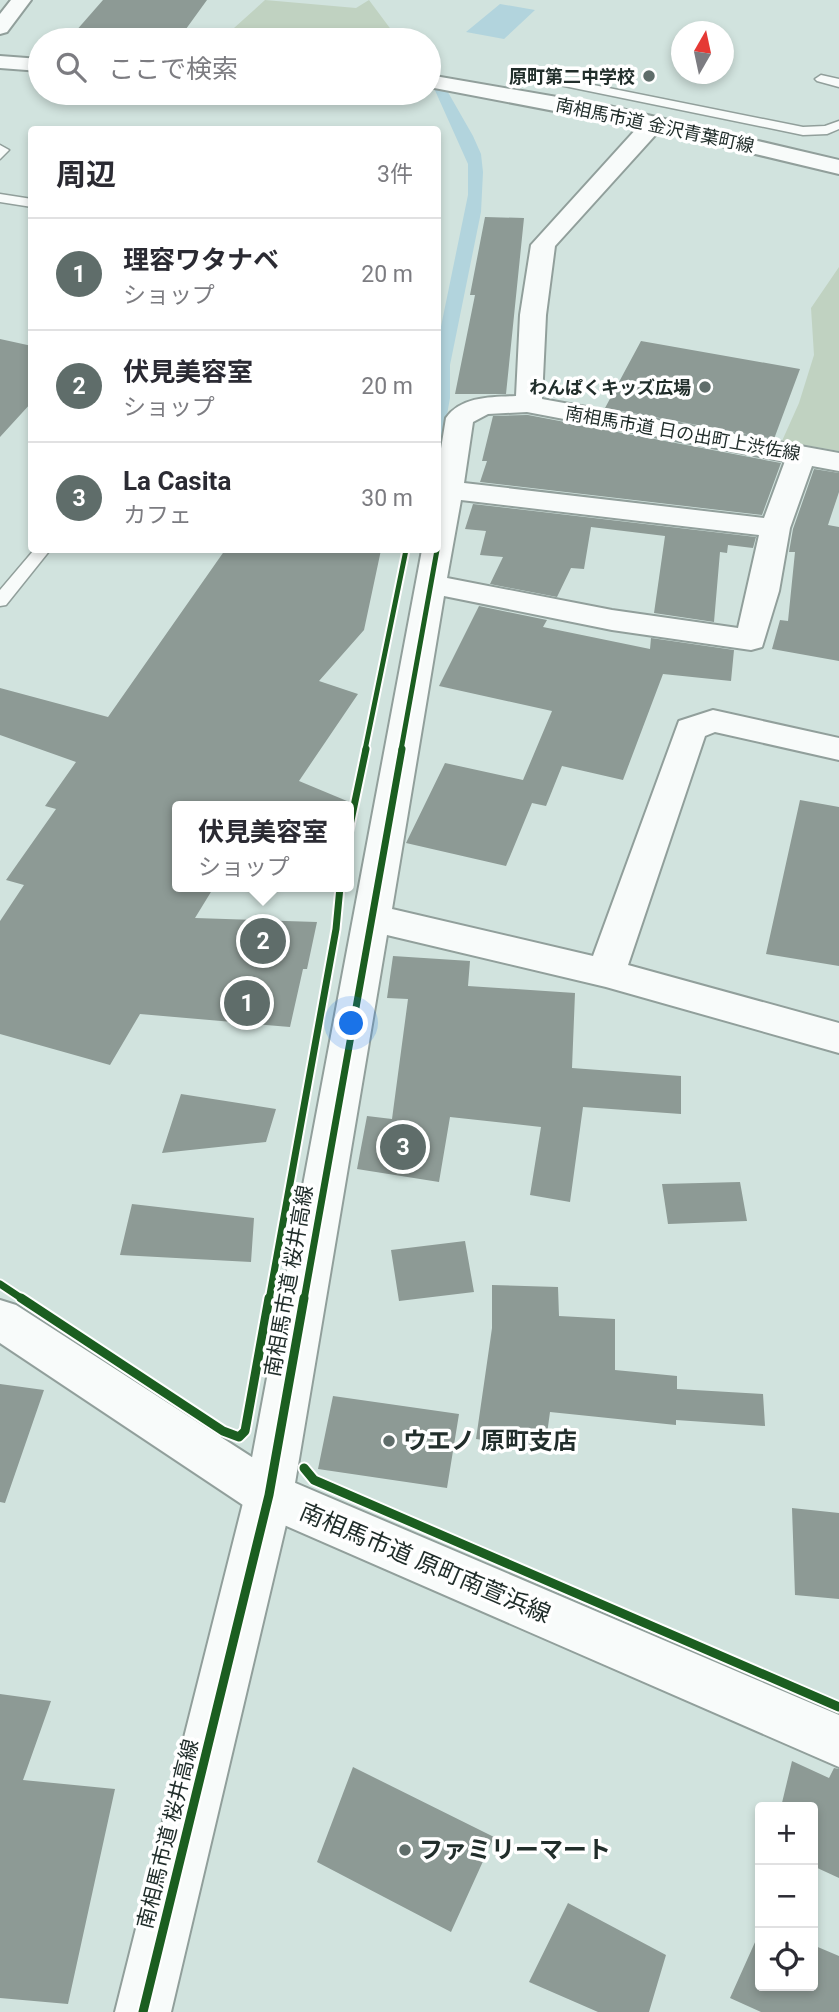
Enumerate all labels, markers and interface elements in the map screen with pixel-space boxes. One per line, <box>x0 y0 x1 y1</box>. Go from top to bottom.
north arrow <box>671 21 734 84</box>
search box <box>28 28 441 105</box>
icon: search <box>52 48 90 86</box>
text: ここで検索 <box>108 54 238 84</box>
place label: 原町第二中学校 <box>509 66 635 87</box>
marker: 原町第二中学校 <box>641 68 657 84</box>
street label: 南相馬市道 金沢青葉町線 <box>554 94 756 156</box>
text: 周辺 <box>56 157 116 192</box>
text: 3件 <box>377 161 413 188</box>
text: 理容ワタナベ <box>123 245 279 275</box>
text: 1 <box>72 261 86 288</box>
text: 20 m <box>361 261 413 288</box>
text: ショップ <box>123 282 215 309</box>
text: 伏見美容室 <box>123 357 253 387</box>
text: 2 <box>72 373 86 400</box>
text: 20 m <box>361 373 413 400</box>
place label: わんぱくキッズ広場 <box>529 377 691 398</box>
marker: わんぱくキッズ広場 <box>697 379 713 395</box>
text: ショップ <box>123 394 215 421</box>
street label: 南相馬市道 日の出町上渋佐線 <box>564 402 802 464</box>
text: La Casita <box>123 466 231 496</box>
text: 3 <box>72 485 86 512</box>
text: 30 m <box>361 485 413 512</box>
text: カフェ <box>123 502 192 529</box>
popup <box>172 801 354 892</box>
text: 伏見美容室 <box>198 817 328 847</box>
text: ショップ <box>198 854 290 881</box>
pin: 2 <box>240 915 286 967</box>
pin: 1 <box>224 977 270 1029</box>
your location <box>334 1006 368 1040</box>
pin: 3 <box>380 1121 426 1173</box>
street label: 南相馬市道 桜井高線 <box>260 1183 318 1379</box>
place label: ウエノ 原町支店 <box>403 1427 577 1455</box>
marker: ウエノ 原町支店 <box>381 1433 397 1449</box>
street label: 南相馬市道 原町南萱浜線 <box>295 1497 555 1629</box>
street label: 南相馬市道 桜井高線 <box>133 1737 203 1931</box>
map controls <box>755 1802 818 1991</box>
button: + <box>755 1802 818 1865</box>
place label: ファミリーマート <box>419 1836 611 1864</box>
marker: ファミリーマート <box>397 1842 413 1858</box>
button: − <box>755 1865 818 1928</box>
button: locate <box>755 1928 818 1991</box>

